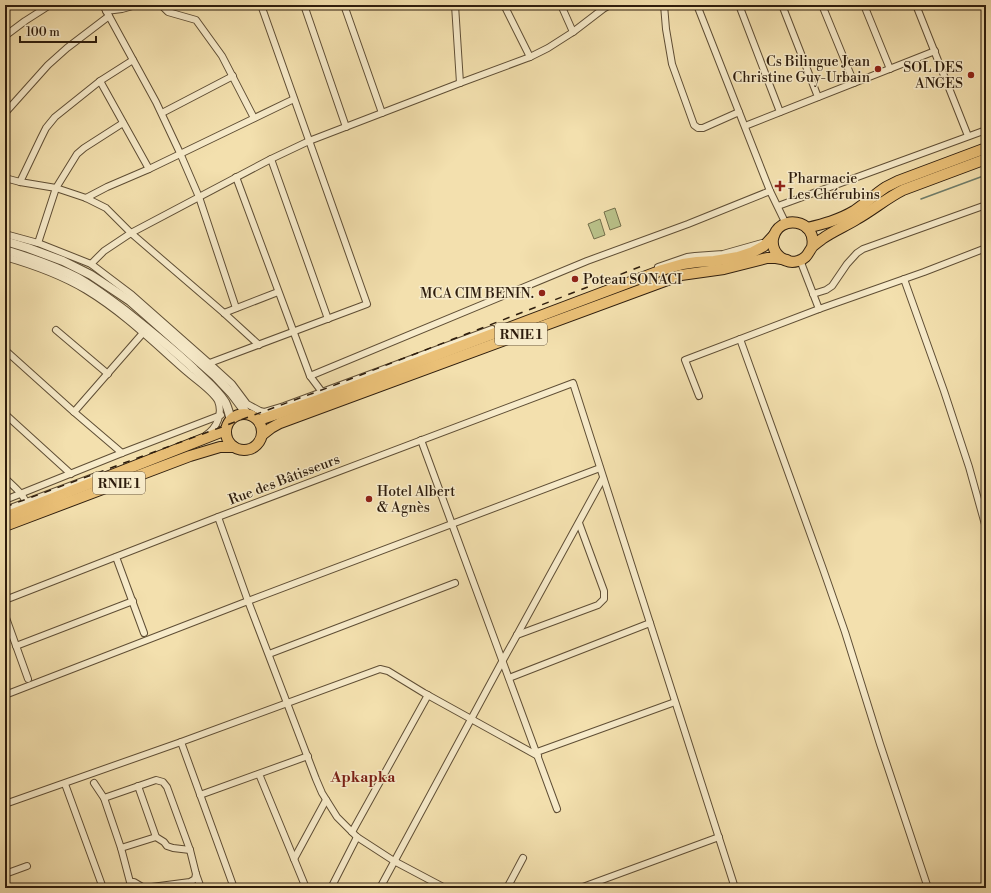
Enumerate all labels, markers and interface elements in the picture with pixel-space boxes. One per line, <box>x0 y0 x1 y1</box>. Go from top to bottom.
scale bar <box>20 18 96 44</box>
text: 100 m <box>26 25 60 40</box>
place label: Cs Bilingue Jean Christine Guy-Urbain <box>733 53 871 87</box>
place label: SOL DES ANGES <box>903 59 963 93</box>
marker: Cs Bilingue Jean Christine Guy-Urbain <box>873 64 883 74</box>
marker: SOL DES ANGES <box>966 70 976 80</box>
place label: Pharmacie Les Chérubins <box>788 170 880 204</box>
marker: Pharmacie Les Chérubins <box>775 181 785 191</box>
place label: Poteau SONACI <box>583 271 683 289</box>
marker: Poteau SONACI <box>570 274 580 284</box>
place label: MCA CIM BENIN. <box>420 285 534 303</box>
marker: MCA CIM BENIN. <box>537 288 547 298</box>
road number: RNIE 1 <box>495 323 547 345</box>
street label: Rue des Bâtisseurs <box>226 450 343 509</box>
road number: RNIE 1 <box>93 472 145 494</box>
place label: Hotel Albert & Agnès <box>377 483 455 517</box>
marker: Hotel Albert & Agnès <box>364 494 374 504</box>
district label: Apkapka <box>330 768 396 787</box>

